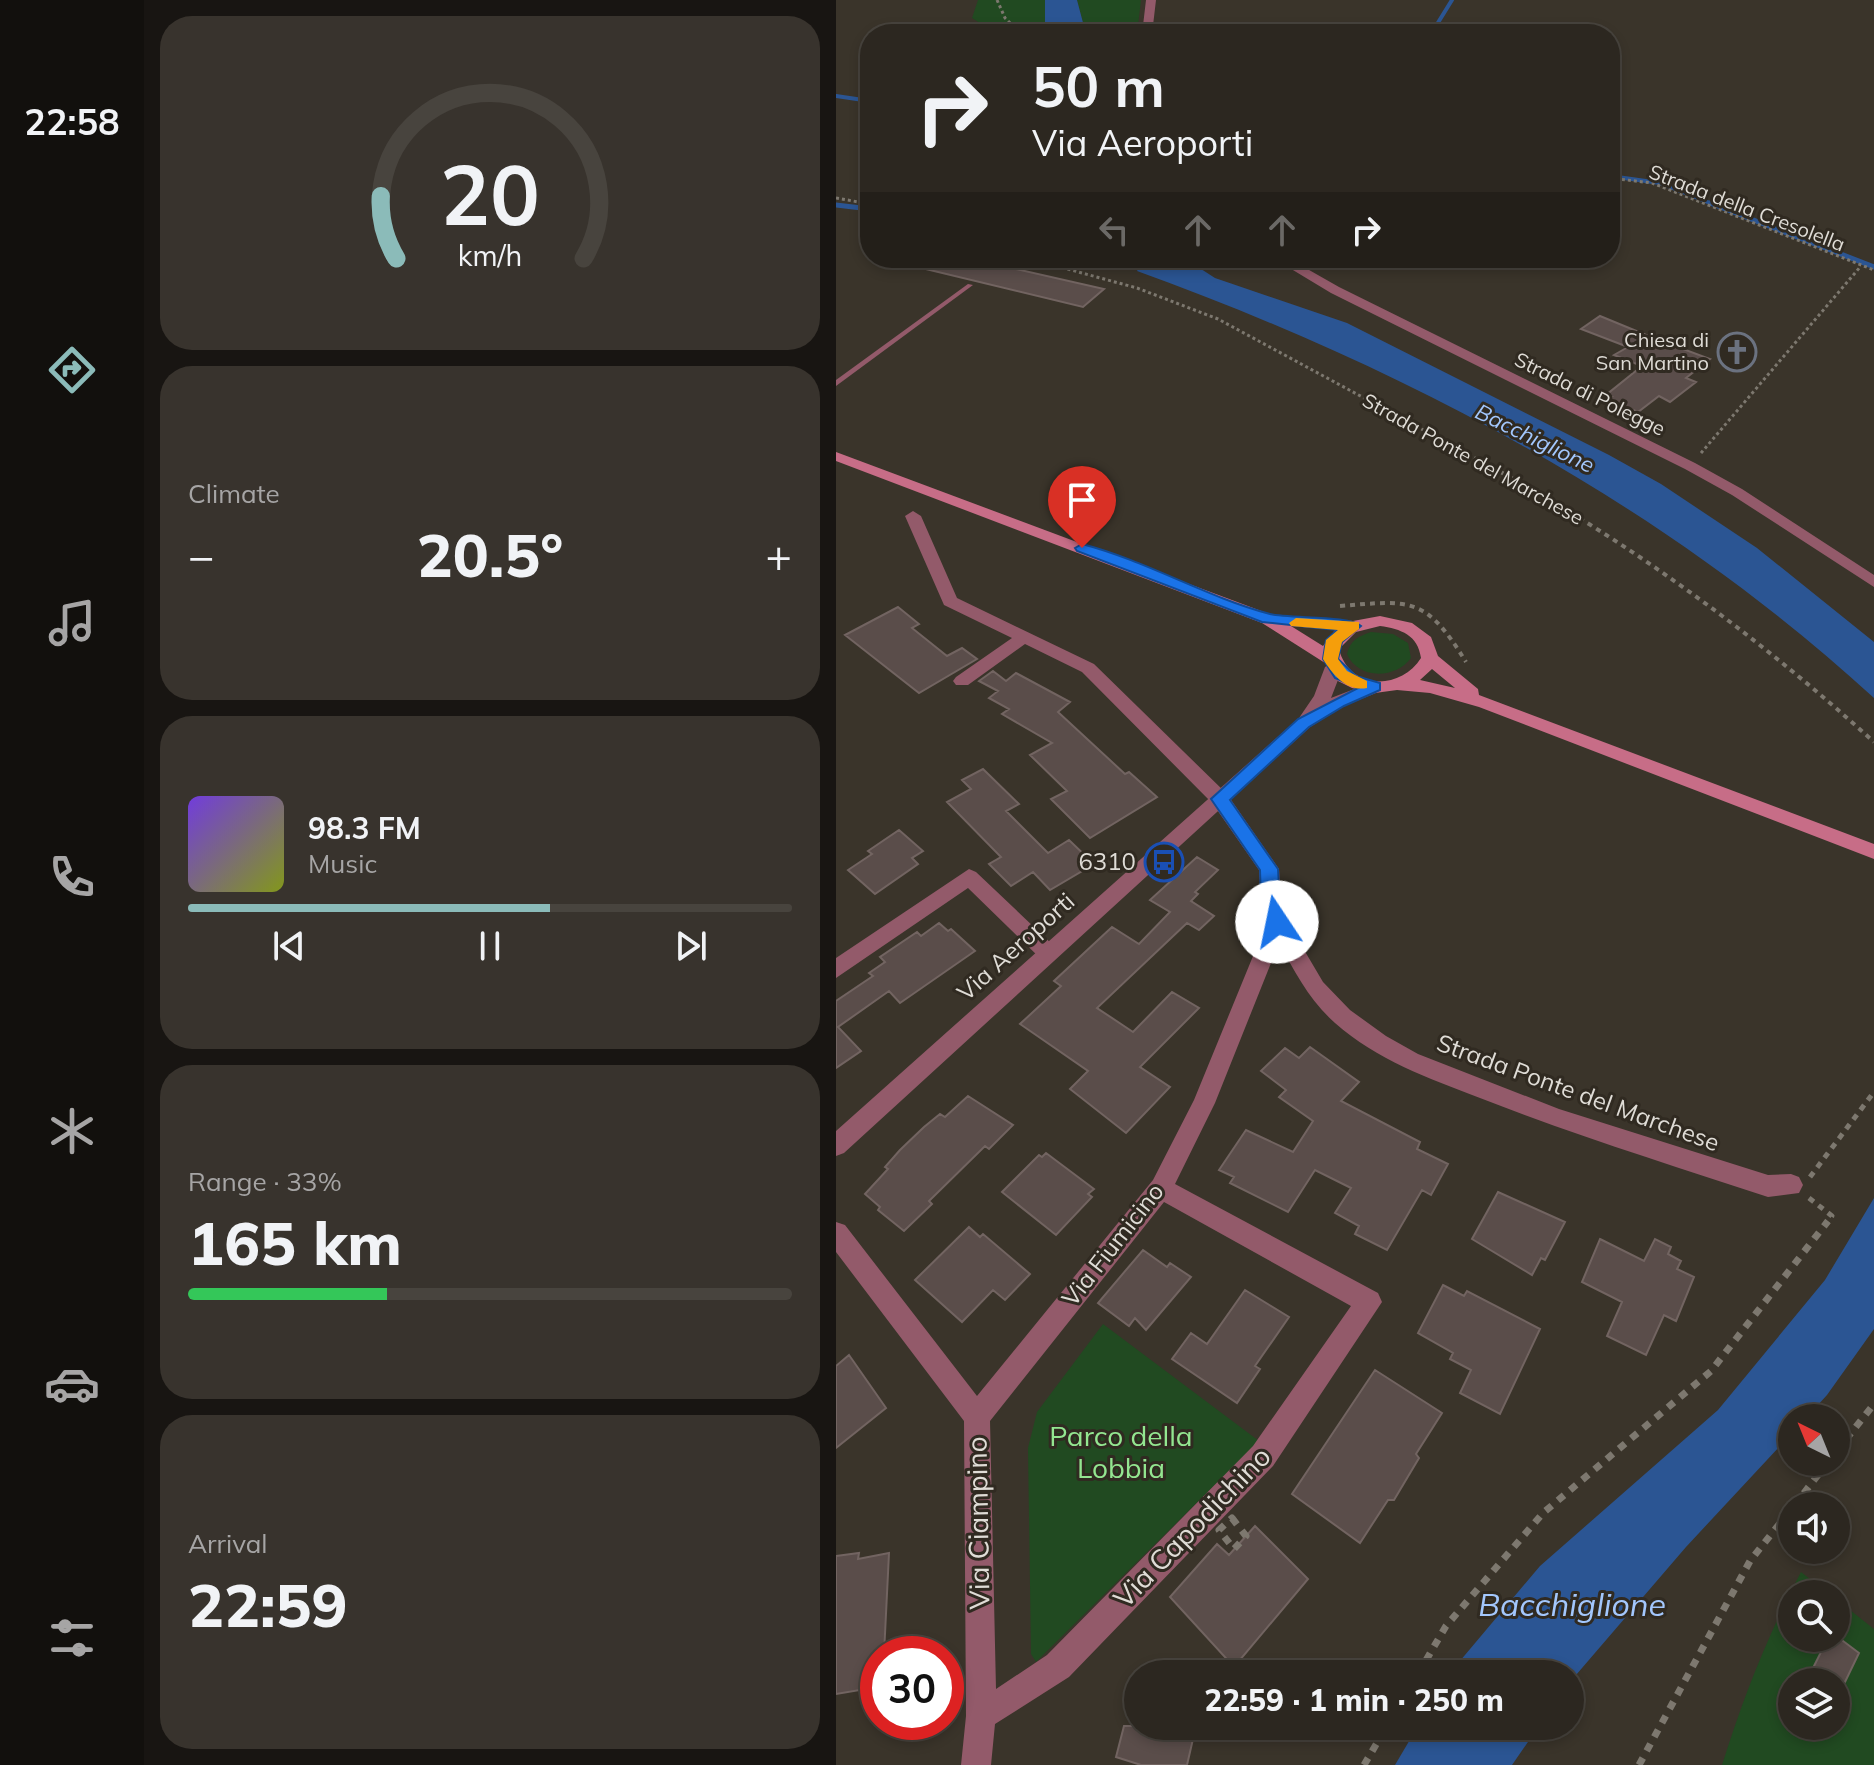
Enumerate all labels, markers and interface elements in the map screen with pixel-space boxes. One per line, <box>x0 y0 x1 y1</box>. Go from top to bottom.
text: 50 m <box>1032 51 1165 121</box>
icon: right <box>900 56 1004 160</box>
text: 22:58 <box>24 99 120 144</box>
text: Via Aeroporti <box>1032 120 1253 165</box>
text: 20 <box>440 140 540 245</box>
street label: Strada della Cresolella <box>1646 159 1849 256</box>
icon: left <box>1092 208 1136 252</box>
icon: ahead <box>1176 208 1220 252</box>
icon: ahead <box>1260 208 1304 252</box>
icon: right <box>1344 208 1388 252</box>
text: km/h <box>458 237 522 273</box>
place label: Chiesa di San Martino <box>1596 327 1709 375</box>
church icon: Chiesa di San Martino <box>1716 331 1758 373</box>
icon: directions <box>44 342 100 398</box>
street label: Strada di Polegge <box>1511 346 1670 441</box>
street label: Strada Ponte del Marchese <box>1358 387 1588 530</box>
water label: Bacchiglione <box>1471 397 1599 479</box>
pin <box>1048 466 1116 548</box>
text: Climate <box>188 477 280 510</box>
icon: arrive <box>1060 478 1104 522</box>
text: 20.5° <box>417 517 563 592</box>
text: − <box>188 528 214 583</box>
text: + <box>766 528 792 583</box>
icon: music <box>44 595 100 651</box>
text: 98.3 FM <box>308 809 421 847</box>
bus stop icon: 6310 <box>1143 841 1185 883</box>
place label: 6310 <box>1078 846 1136 876</box>
text: Music <box>308 847 377 880</box>
icon: phone <box>44 849 100 905</box>
position arrow <box>1235 880 1319 964</box>
street label: Via Aeroporti <box>950 886 1080 1007</box>
icon: previous <box>267 924 311 968</box>
icon: pause <box>468 924 512 968</box>
icon: next <box>669 924 713 968</box>
street label: Strada Ponte del Marchese <box>1433 1027 1724 1157</box>
icon: climate <box>44 1103 100 1159</box>
text: Range · 33% <box>188 1165 342 1198</box>
street label: Via Fiumicino <box>1055 1177 1170 1312</box>
text: 165 km <box>188 1205 402 1280</box>
icon: car <box>44 1356 100 1412</box>
north arrow <box>1778 1404 1850 1476</box>
map controls <box>1778 1404 1850 1740</box>
park label: Parco della Lobbia <box>1049 1418 1193 1485</box>
street label: Via Ciampino <box>958 1436 997 1610</box>
street label: Via Capodichino <box>1106 1438 1278 1615</box>
button: sound <box>1778 1492 1850 1564</box>
text: Arrival <box>188 1527 268 1560</box>
text: 22:59 <box>188 1567 348 1642</box>
button: search <box>1778 1580 1850 1652</box>
water label: Bacchiglione <box>1478 1584 1666 1624</box>
icon: filters <box>44 1610 100 1666</box>
speed limit sign: 30 <box>860 1636 964 1740</box>
button: layers <box>1778 1668 1850 1740</box>
text: 22:59 · 1 min · 250 m <box>1204 1681 1504 1719</box>

